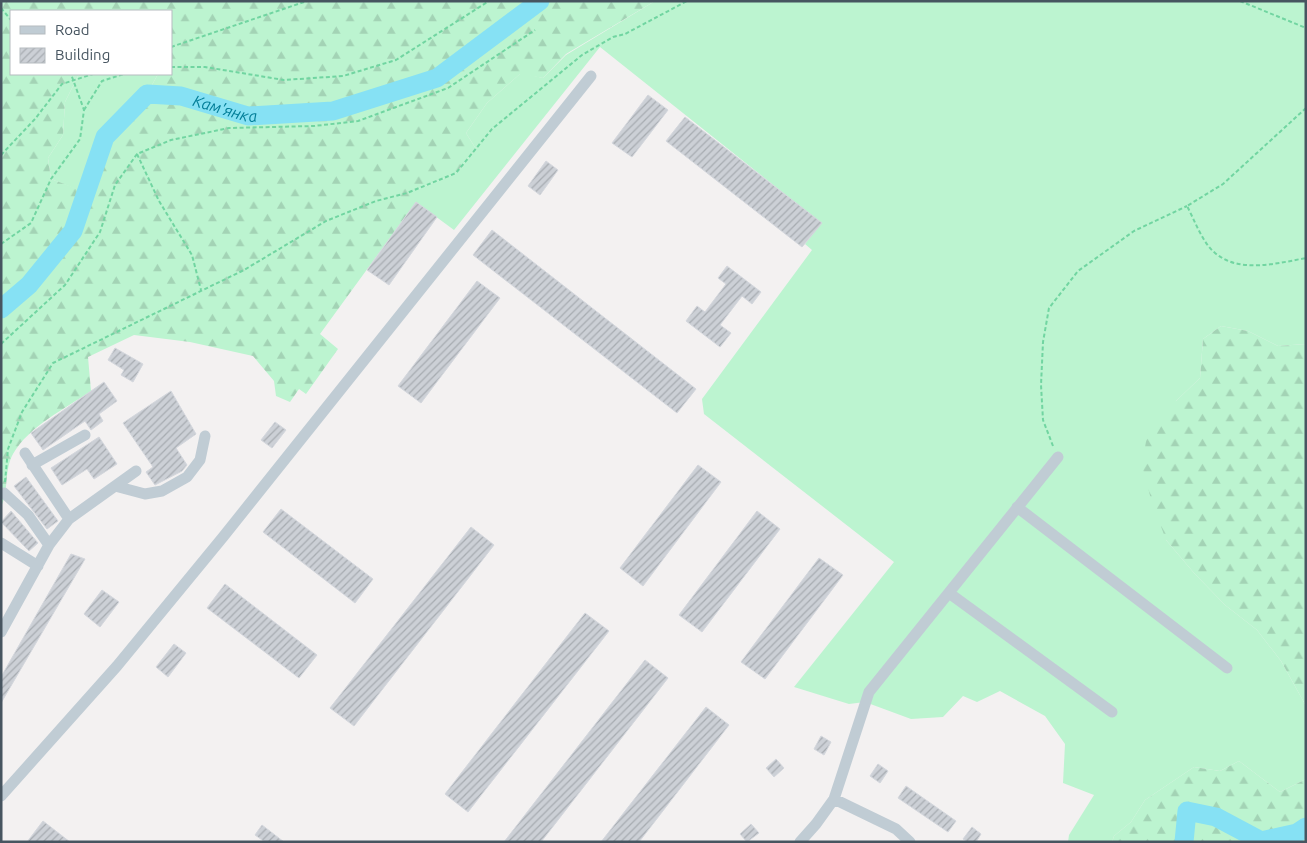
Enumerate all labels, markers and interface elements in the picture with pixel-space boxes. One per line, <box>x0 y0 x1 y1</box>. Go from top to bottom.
legend <box>10 10 172 75</box>
text: Road <box>55 21 90 38</box>
text: Building <box>55 46 110 63</box>
water label: Кам'янка <box>191 91 258 125</box>

